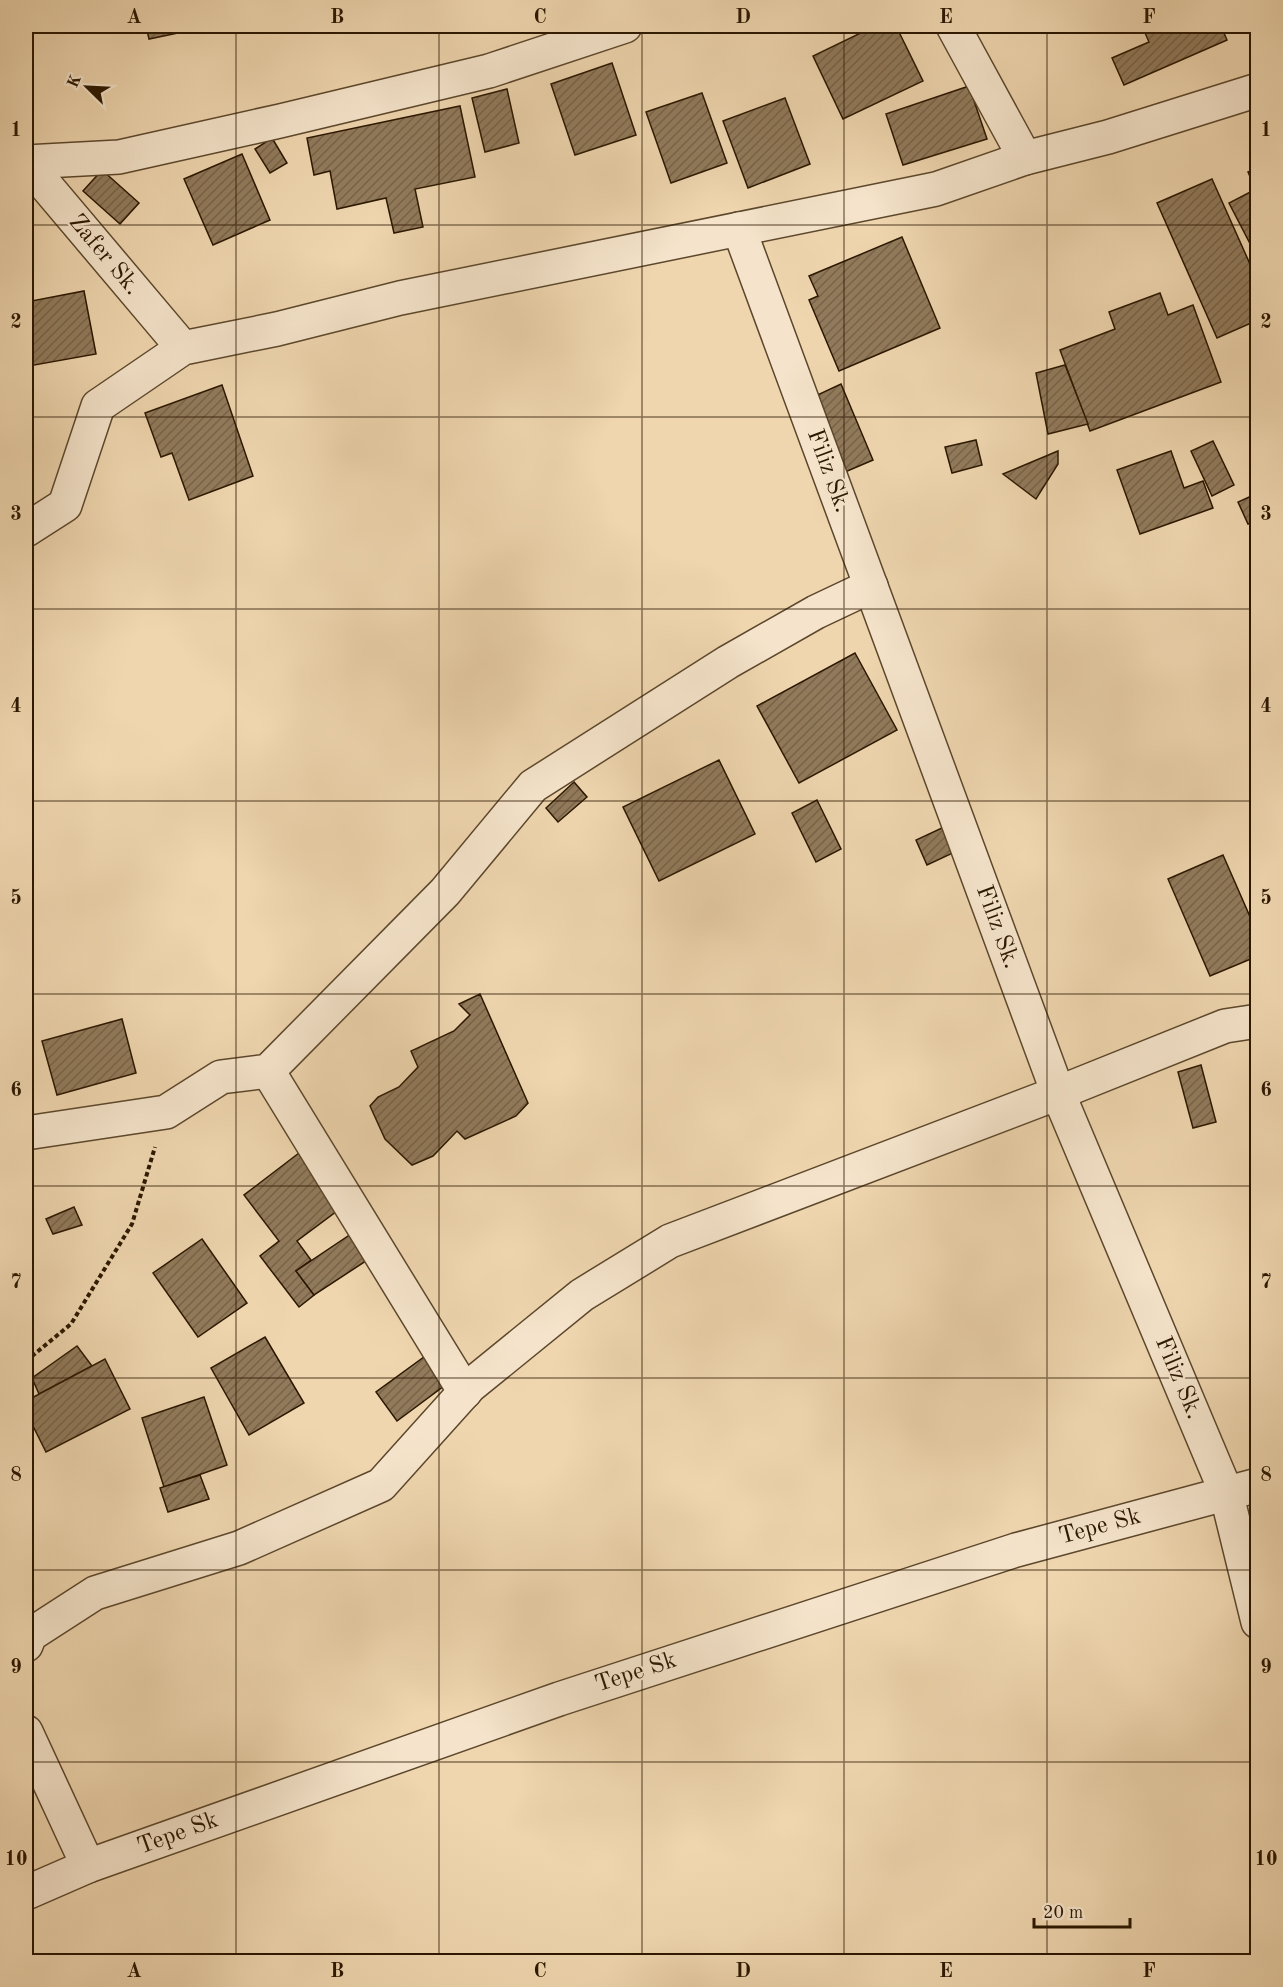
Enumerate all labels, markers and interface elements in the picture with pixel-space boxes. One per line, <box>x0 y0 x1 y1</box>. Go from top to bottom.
text: A <box>126 8 142 28</box>
text: B <box>330 8 344 28</box>
text: C <box>533 8 547 28</box>
text: D <box>735 8 751 28</box>
text: E <box>939 8 953 28</box>
text: F <box>1142 8 1156 28</box>
north arrow <box>57 57 117 117</box>
text: K <box>65 73 85 91</box>
text: 1 <box>10 121 22 141</box>
text: 1 <box>1260 121 1272 141</box>
street label: Zafer Sk. <box>64 210 144 300</box>
text: 2 <box>10 313 22 333</box>
text: 2 <box>1260 313 1272 333</box>
street label: Filiz Sk. <box>802 426 854 516</box>
text: 3 <box>10 505 22 525</box>
text: 3 <box>1260 505 1272 525</box>
text: 4 <box>10 697 22 717</box>
text: 4 <box>1260 697 1272 717</box>
street label: Filiz Sk. <box>971 882 1023 972</box>
text: 5 <box>10 888 22 909</box>
text: 5 <box>1260 888 1272 909</box>
text: 6 <box>10 1081 22 1101</box>
text: 6 <box>1260 1081 1272 1101</box>
text: 7 <box>10 1273 22 1293</box>
text: 7 <box>1260 1273 1272 1293</box>
street label: Filiz Sk. <box>1150 1333 1206 1423</box>
text: 8 <box>10 1466 22 1486</box>
text: 8 <box>1260 1466 1272 1486</box>
street label: Tepe Sk <box>1056 1505 1144 1549</box>
street label: Tepe Sk <box>592 1649 680 1697</box>
text: 9 <box>10 1658 22 1678</box>
text: 9 <box>1260 1658 1272 1678</box>
street label: Tepe Sk <box>134 1808 222 1860</box>
text: 10 <box>4 1850 28 1870</box>
text: 10 <box>1254 1850 1278 1870</box>
scale bar <box>1034 1891 1130 1929</box>
text: 20 m <box>1043 1904 1083 1922</box>
text: A <box>126 1962 142 1982</box>
text: B <box>330 1962 344 1982</box>
text: C <box>533 1962 547 1982</box>
text: D <box>735 1962 751 1982</box>
text: E <box>939 1962 953 1982</box>
text: F <box>1142 1962 1156 1982</box>

